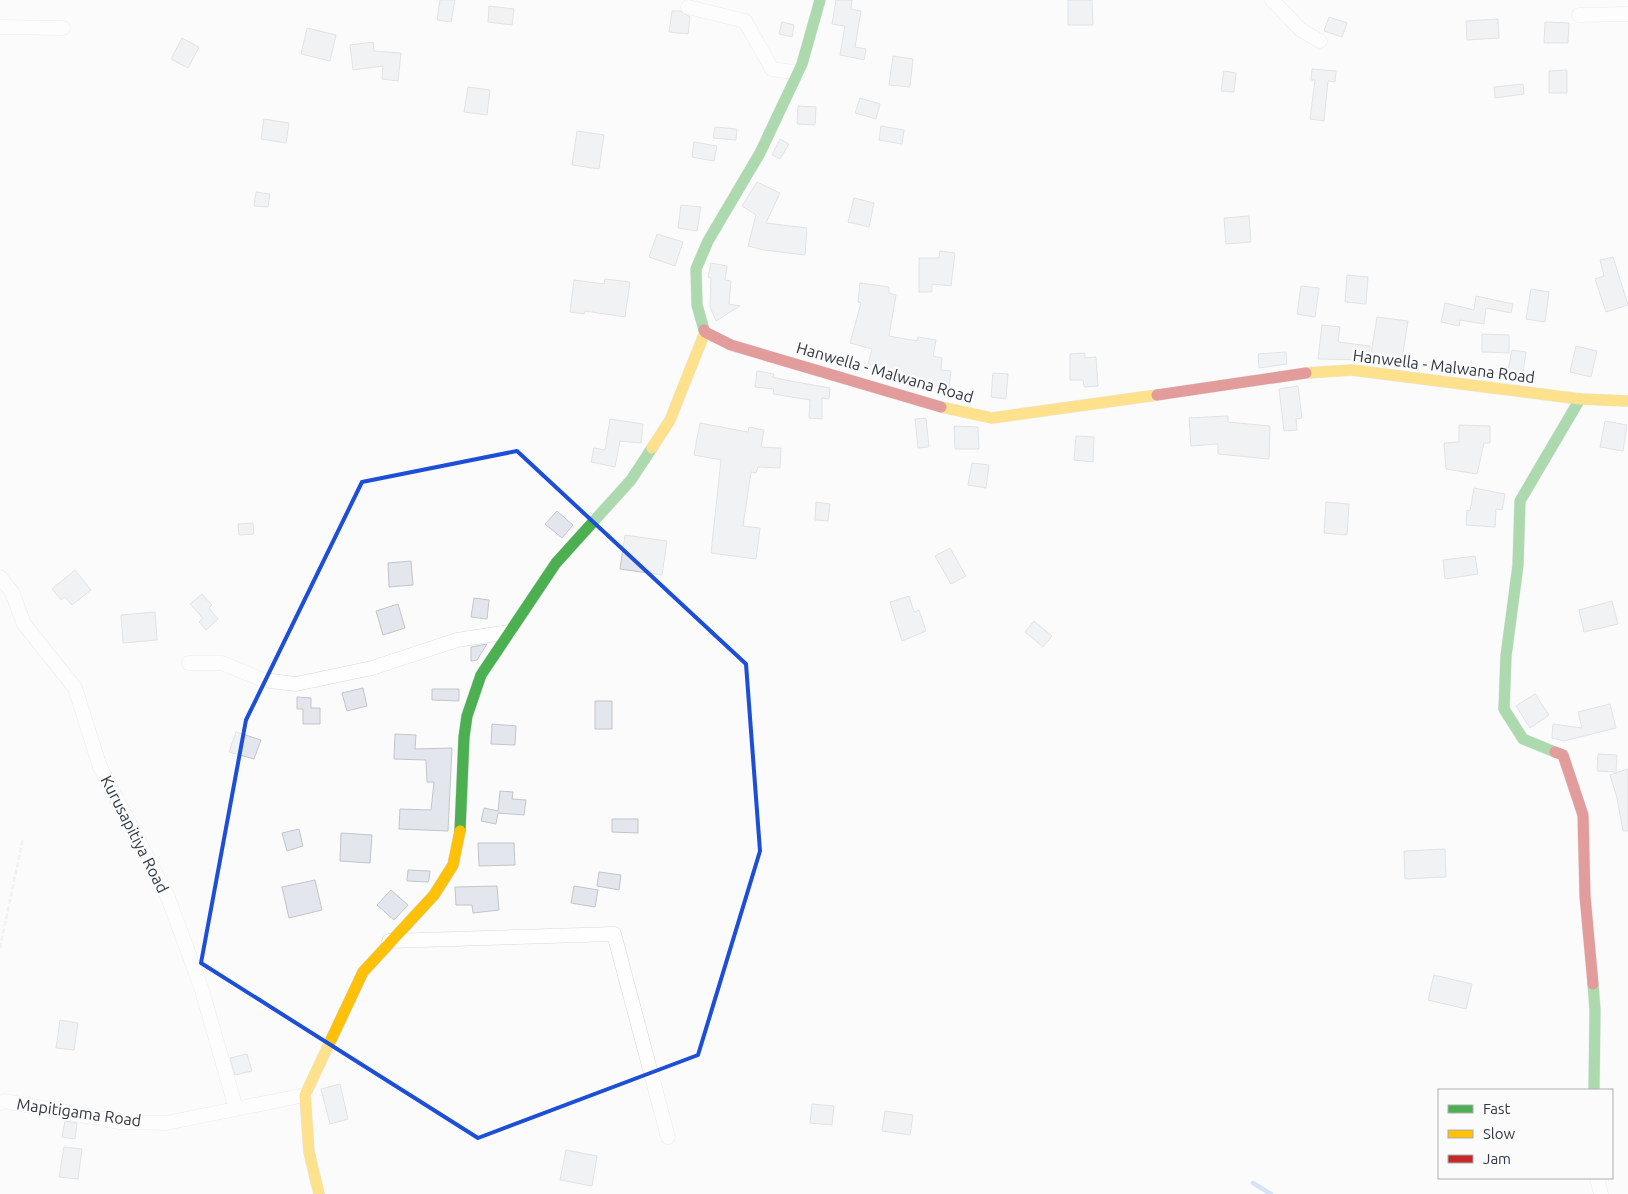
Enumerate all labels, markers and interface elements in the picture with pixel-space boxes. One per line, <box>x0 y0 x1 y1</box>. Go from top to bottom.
street label: Hanwella - Malwana Road <box>794 338 976 406</box>
street label: Hanwella - Malwana Road <box>1352 346 1536 386</box>
street label: Kurusapitiya Road <box>98 772 172 896</box>
legend <box>1438 1089 1613 1179</box>
street label: Mapitigama Road <box>16 1094 142 1130</box>
text: Fast <box>1483 1100 1511 1117</box>
text: Slow <box>1483 1125 1516 1142</box>
text: Jam <box>1483 1150 1511 1167</box>

